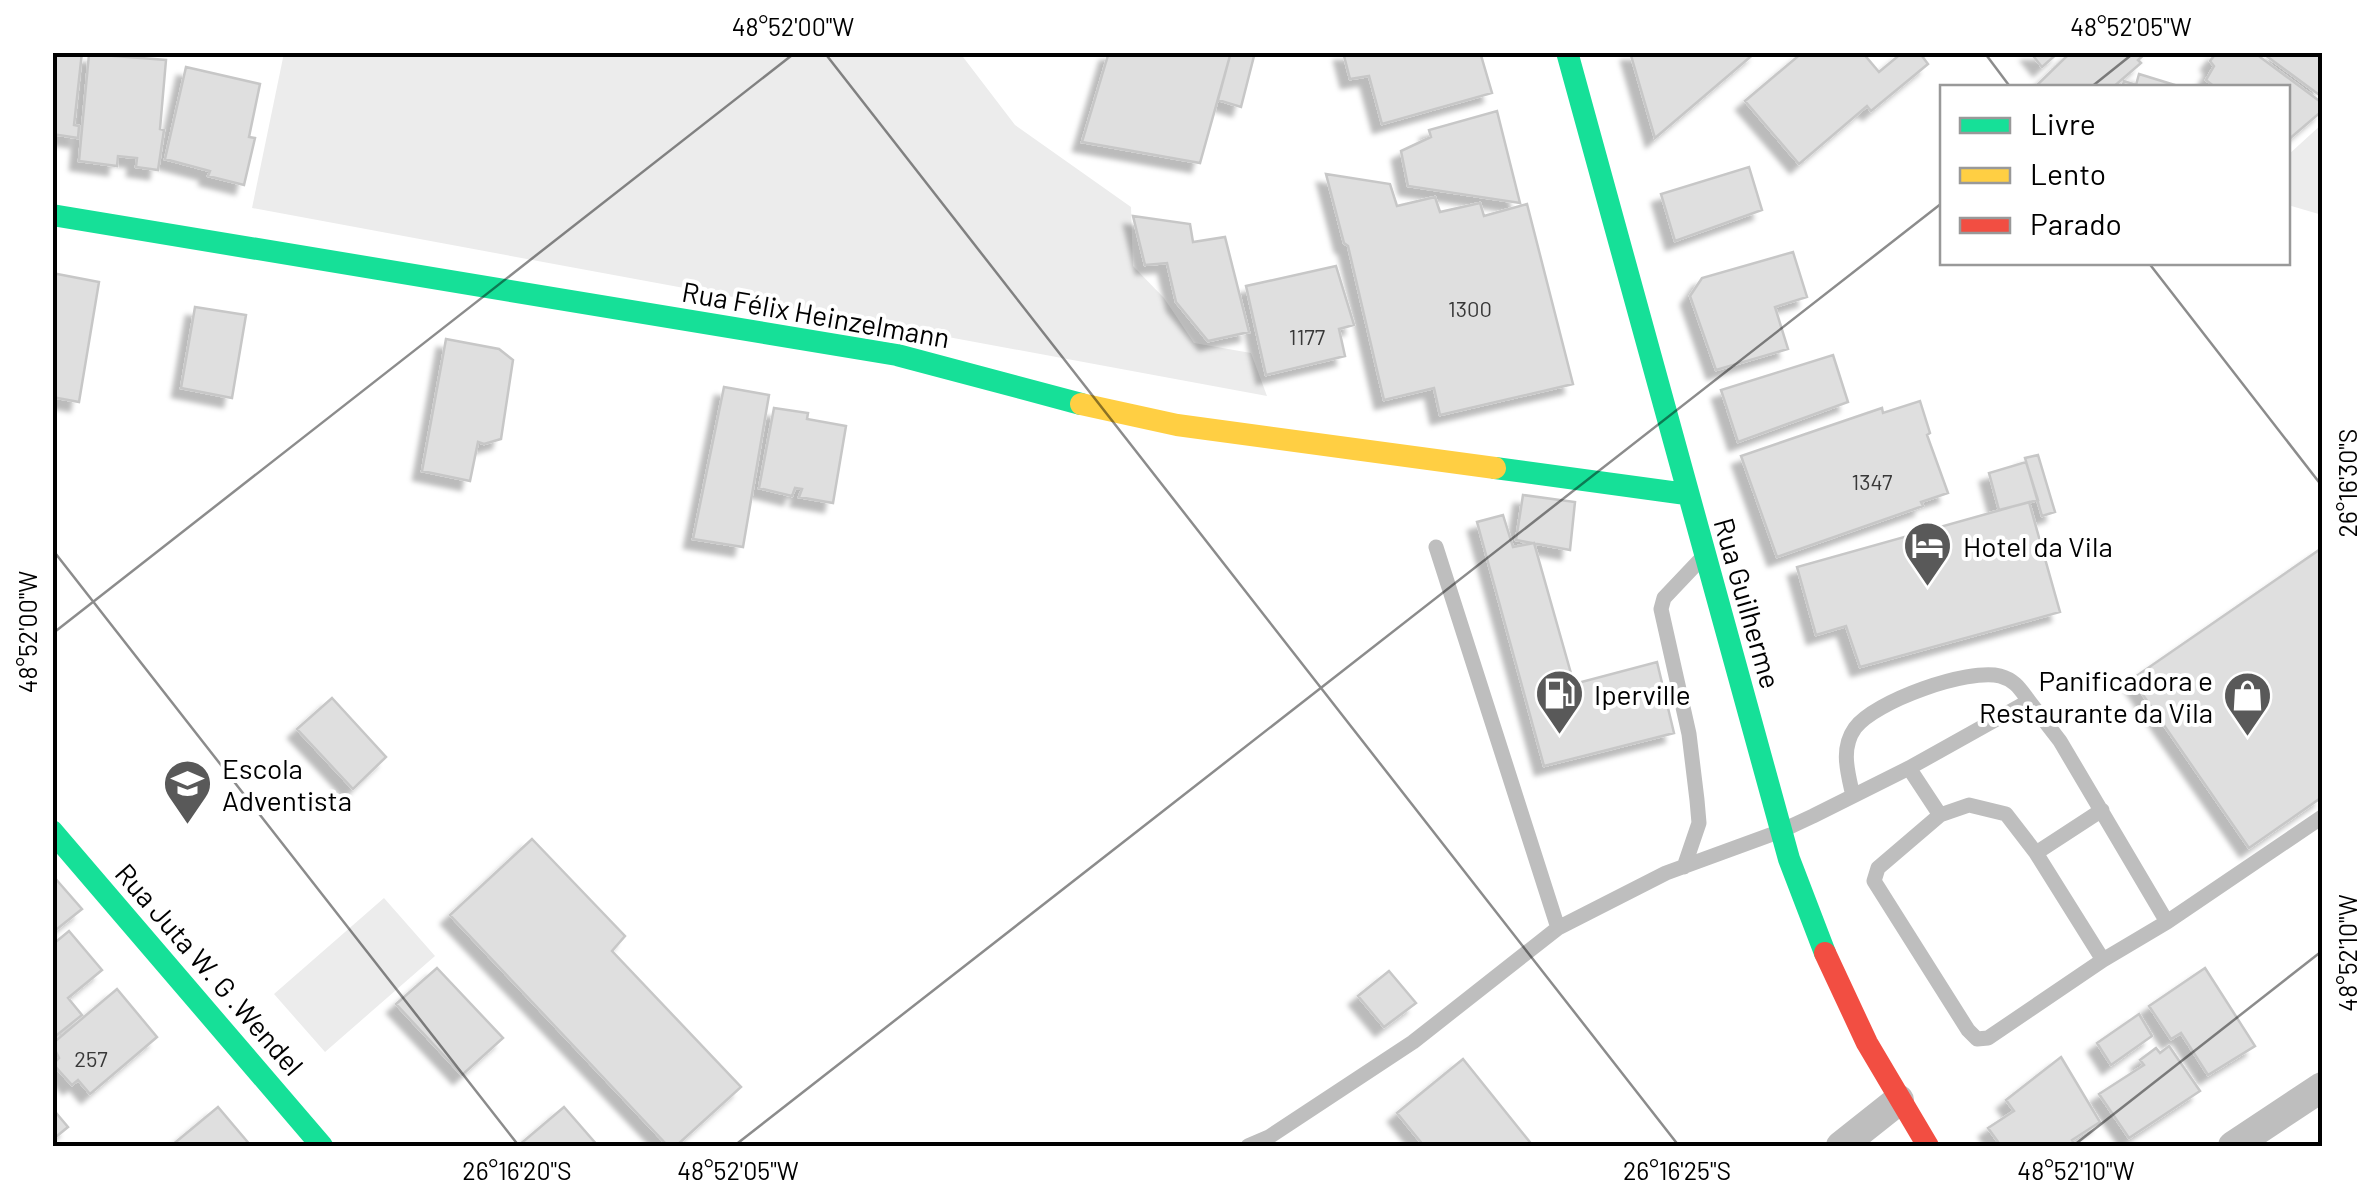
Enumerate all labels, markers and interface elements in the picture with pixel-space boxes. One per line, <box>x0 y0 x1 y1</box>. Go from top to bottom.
text: 48°52'00"W <box>732 11 854 41</box>
text: 48°52'05"W <box>2070 11 2192 41</box>
legend <box>1940 85 2290 265</box>
text: Livre <box>2030 105 2096 141</box>
text: Lento <box>2030 155 2106 191</box>
text: Parado <box>2030 205 2122 241</box>
street label: Rua Félix Heinzelmann <box>679 274 953 354</box>
house number: 1300 <box>1448 295 1492 321</box>
house number: 1177 <box>1289 323 1325 349</box>
text: 26°16'30"S <box>2332 429 2362 537</box>
house number: 1347 <box>1852 468 1892 494</box>
street label: Rua Guilherme <box>1707 514 1789 692</box>
hotel icon: Hotel da Vila <box>1902 520 1954 588</box>
place label: Hotel da Vila <box>1963 529 2113 563</box>
text: 48°52'00"W <box>12 571 42 693</box>
place label: Panificadora e Restaurante da Vila <box>1979 663 2213 729</box>
fuel station icon: Iperville <box>1533 668 1585 736</box>
shop icon: Panificadora e Restaurante da Vila <box>2222 670 2274 738</box>
place label: Iperville <box>1594 677 1691 711</box>
place label: Escola Adventista <box>222 751 352 817</box>
school or university icon: Escola Adventista <box>161 758 213 826</box>
street label: Rua Juta W. G .Wendel <box>109 856 311 1082</box>
text: 48°52'10"W <box>2332 894 2362 1012</box>
house number: 257 <box>74 1045 108 1071</box>
text: 26°16'20"S <box>462 1155 572 1185</box>
text: 48°52'05"W <box>677 1155 799 1185</box>
text: 26°16'25"S <box>1623 1155 1731 1185</box>
text: 48°52'10"W <box>2017 1155 2135 1185</box>

